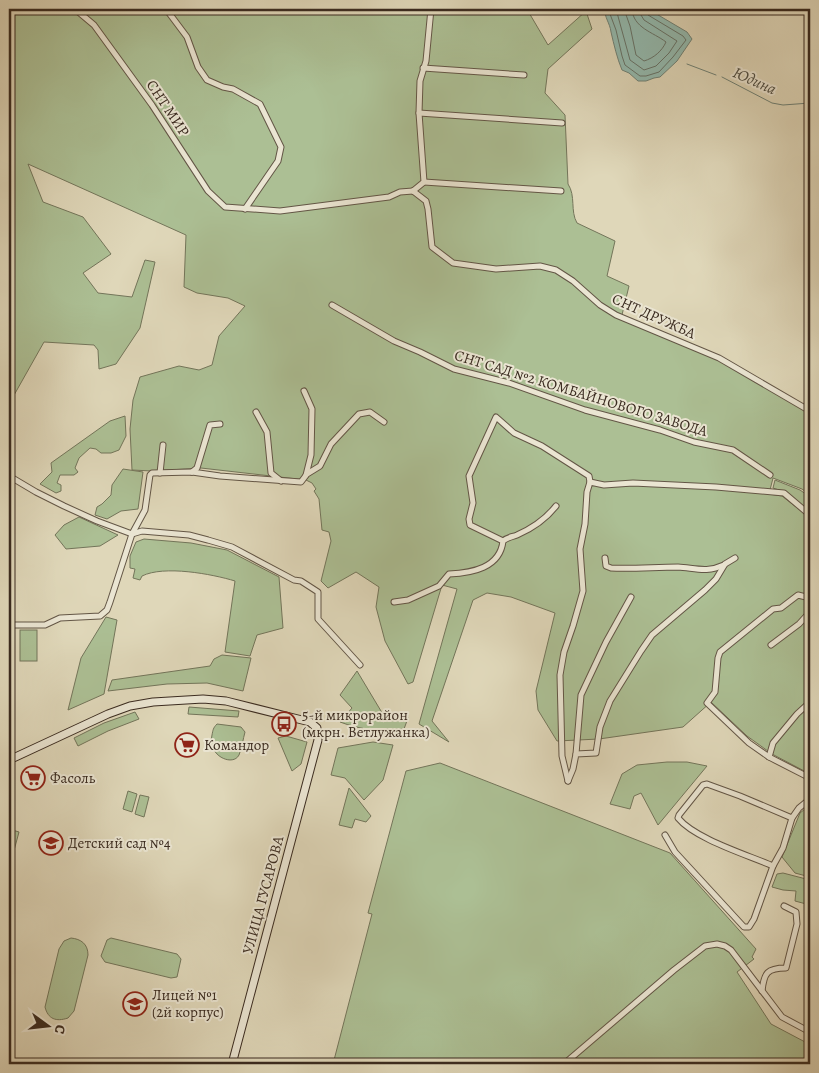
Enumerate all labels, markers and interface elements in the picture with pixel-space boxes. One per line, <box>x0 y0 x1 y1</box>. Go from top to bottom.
water label: Юдина <box>729 62 780 100</box>
street label: СНТ МИР <box>142 76 194 140</box>
street label: СНТ ДРУЖБА <box>609 289 699 343</box>
street label: СНТ САД №2 КОМБАЙНОВОГО ЗАВОДА <box>452 345 710 441</box>
place label: 5-й микрорайон (мкрн. Ветлужанка) <box>302 705 430 742</box>
bus stop icon: 5-й микрорайон (мкрн. Ветлужанка) <box>271 711 297 737</box>
supermarket icon: Командор <box>174 732 200 758</box>
place label: Командор <box>204 735 269 755</box>
supermarket icon: Фасоль <box>20 765 46 791</box>
place label: Фасоль <box>50 768 96 788</box>
school or university icon: Детский сад №4 <box>38 830 64 856</box>
place label: Детский сад №4 <box>68 833 171 853</box>
street label: УЛИЦА ГУСАРОВА <box>238 833 288 956</box>
place label: Лицей №1 (2й корпус) <box>152 985 224 1022</box>
school or university icon: Лицей №1 (2й корпус) <box>122 991 148 1017</box>
north arrow <box>22 1000 72 1050</box>
text: С <box>50 1023 70 1036</box>

